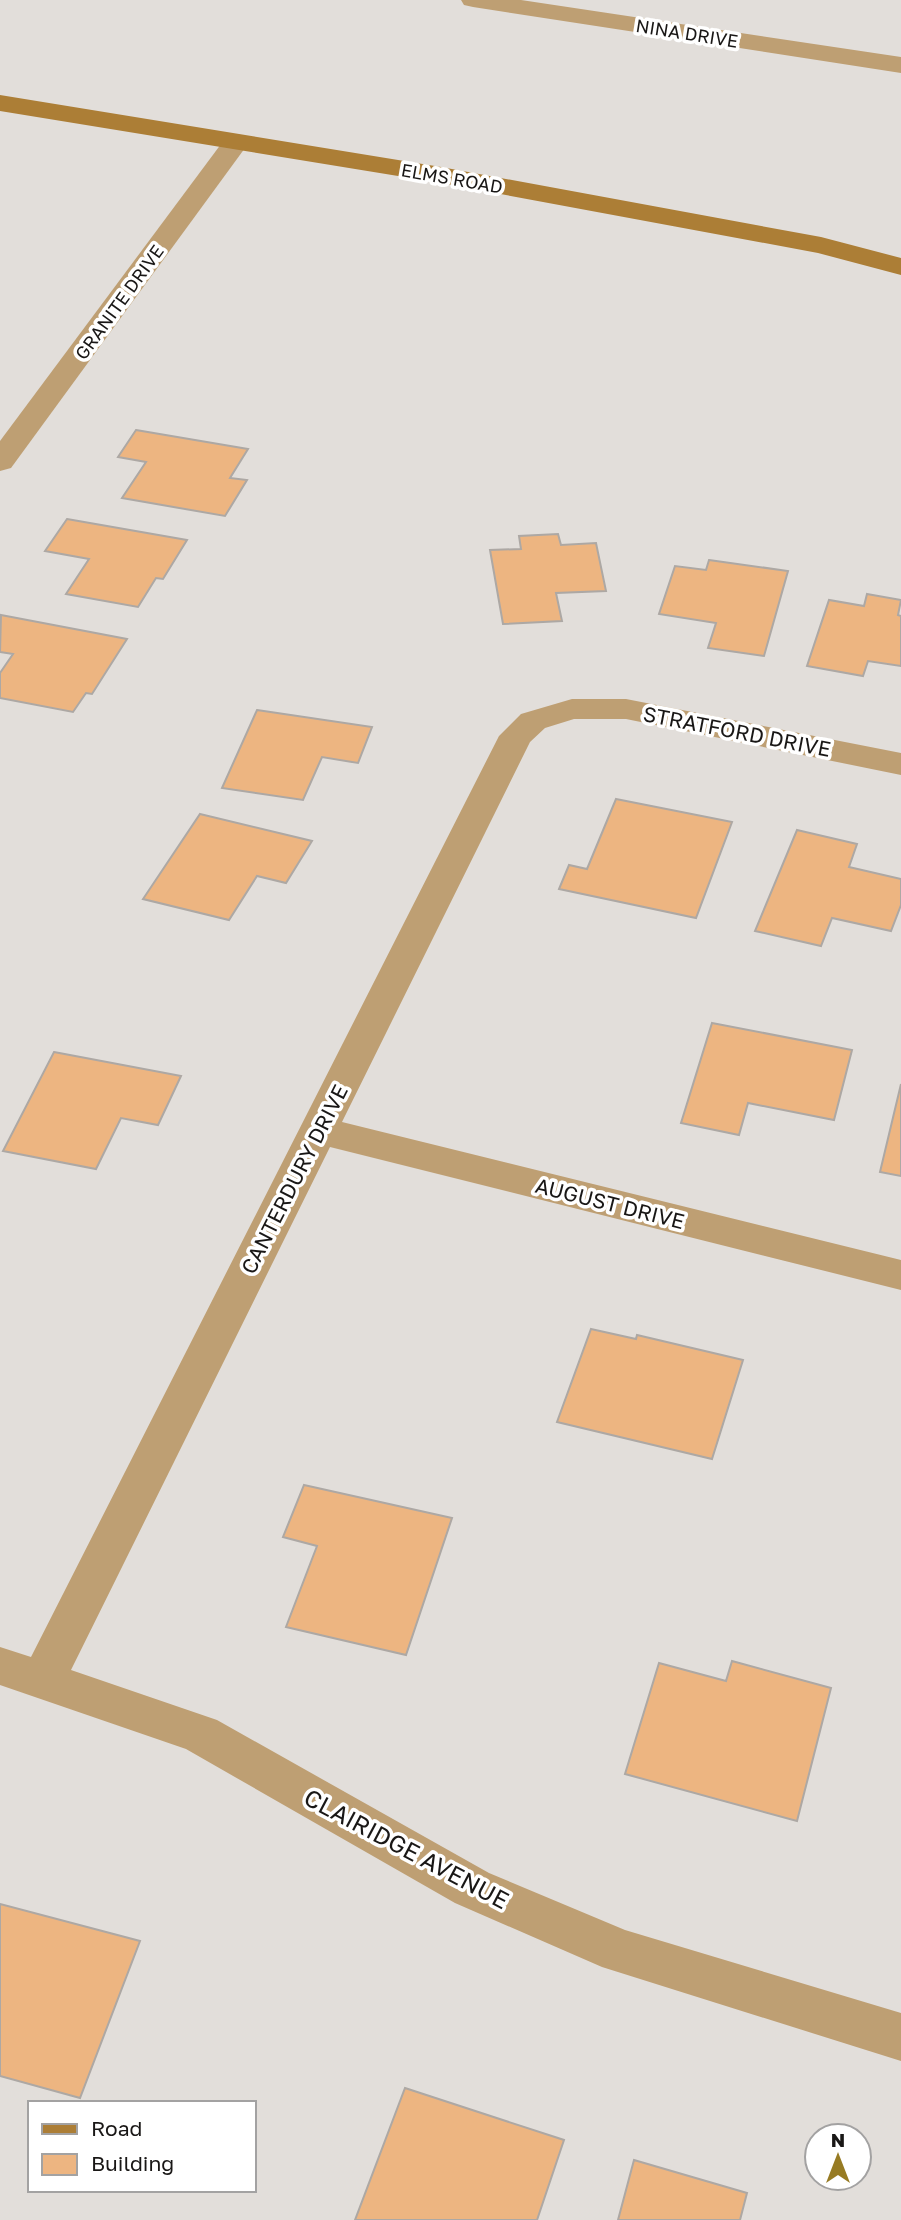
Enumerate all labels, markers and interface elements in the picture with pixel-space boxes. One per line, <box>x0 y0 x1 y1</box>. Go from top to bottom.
street label: NINA DRIVE <box>634 14 740 52</box>
street label: ELMS ROAD <box>400 158 504 198</box>
street label: GRANITE DRIVE <box>70 240 168 364</box>
street label: STRATFORD DRIVE <box>641 700 833 762</box>
street label: CANTERDURY DRIVE <box>235 1080 353 1278</box>
street label: AUGUST DRIVE <box>533 1172 687 1234</box>
street label: CLAIRIDGE AVENUE <box>300 1782 514 1914</box>
legend <box>28 2101 256 2192</box>
text: Road <box>91 2115 142 2141</box>
north arrow <box>803 2122 873 2192</box>
text: N <box>831 2128 845 2151</box>
text: Building <box>91 2150 174 2176</box>

